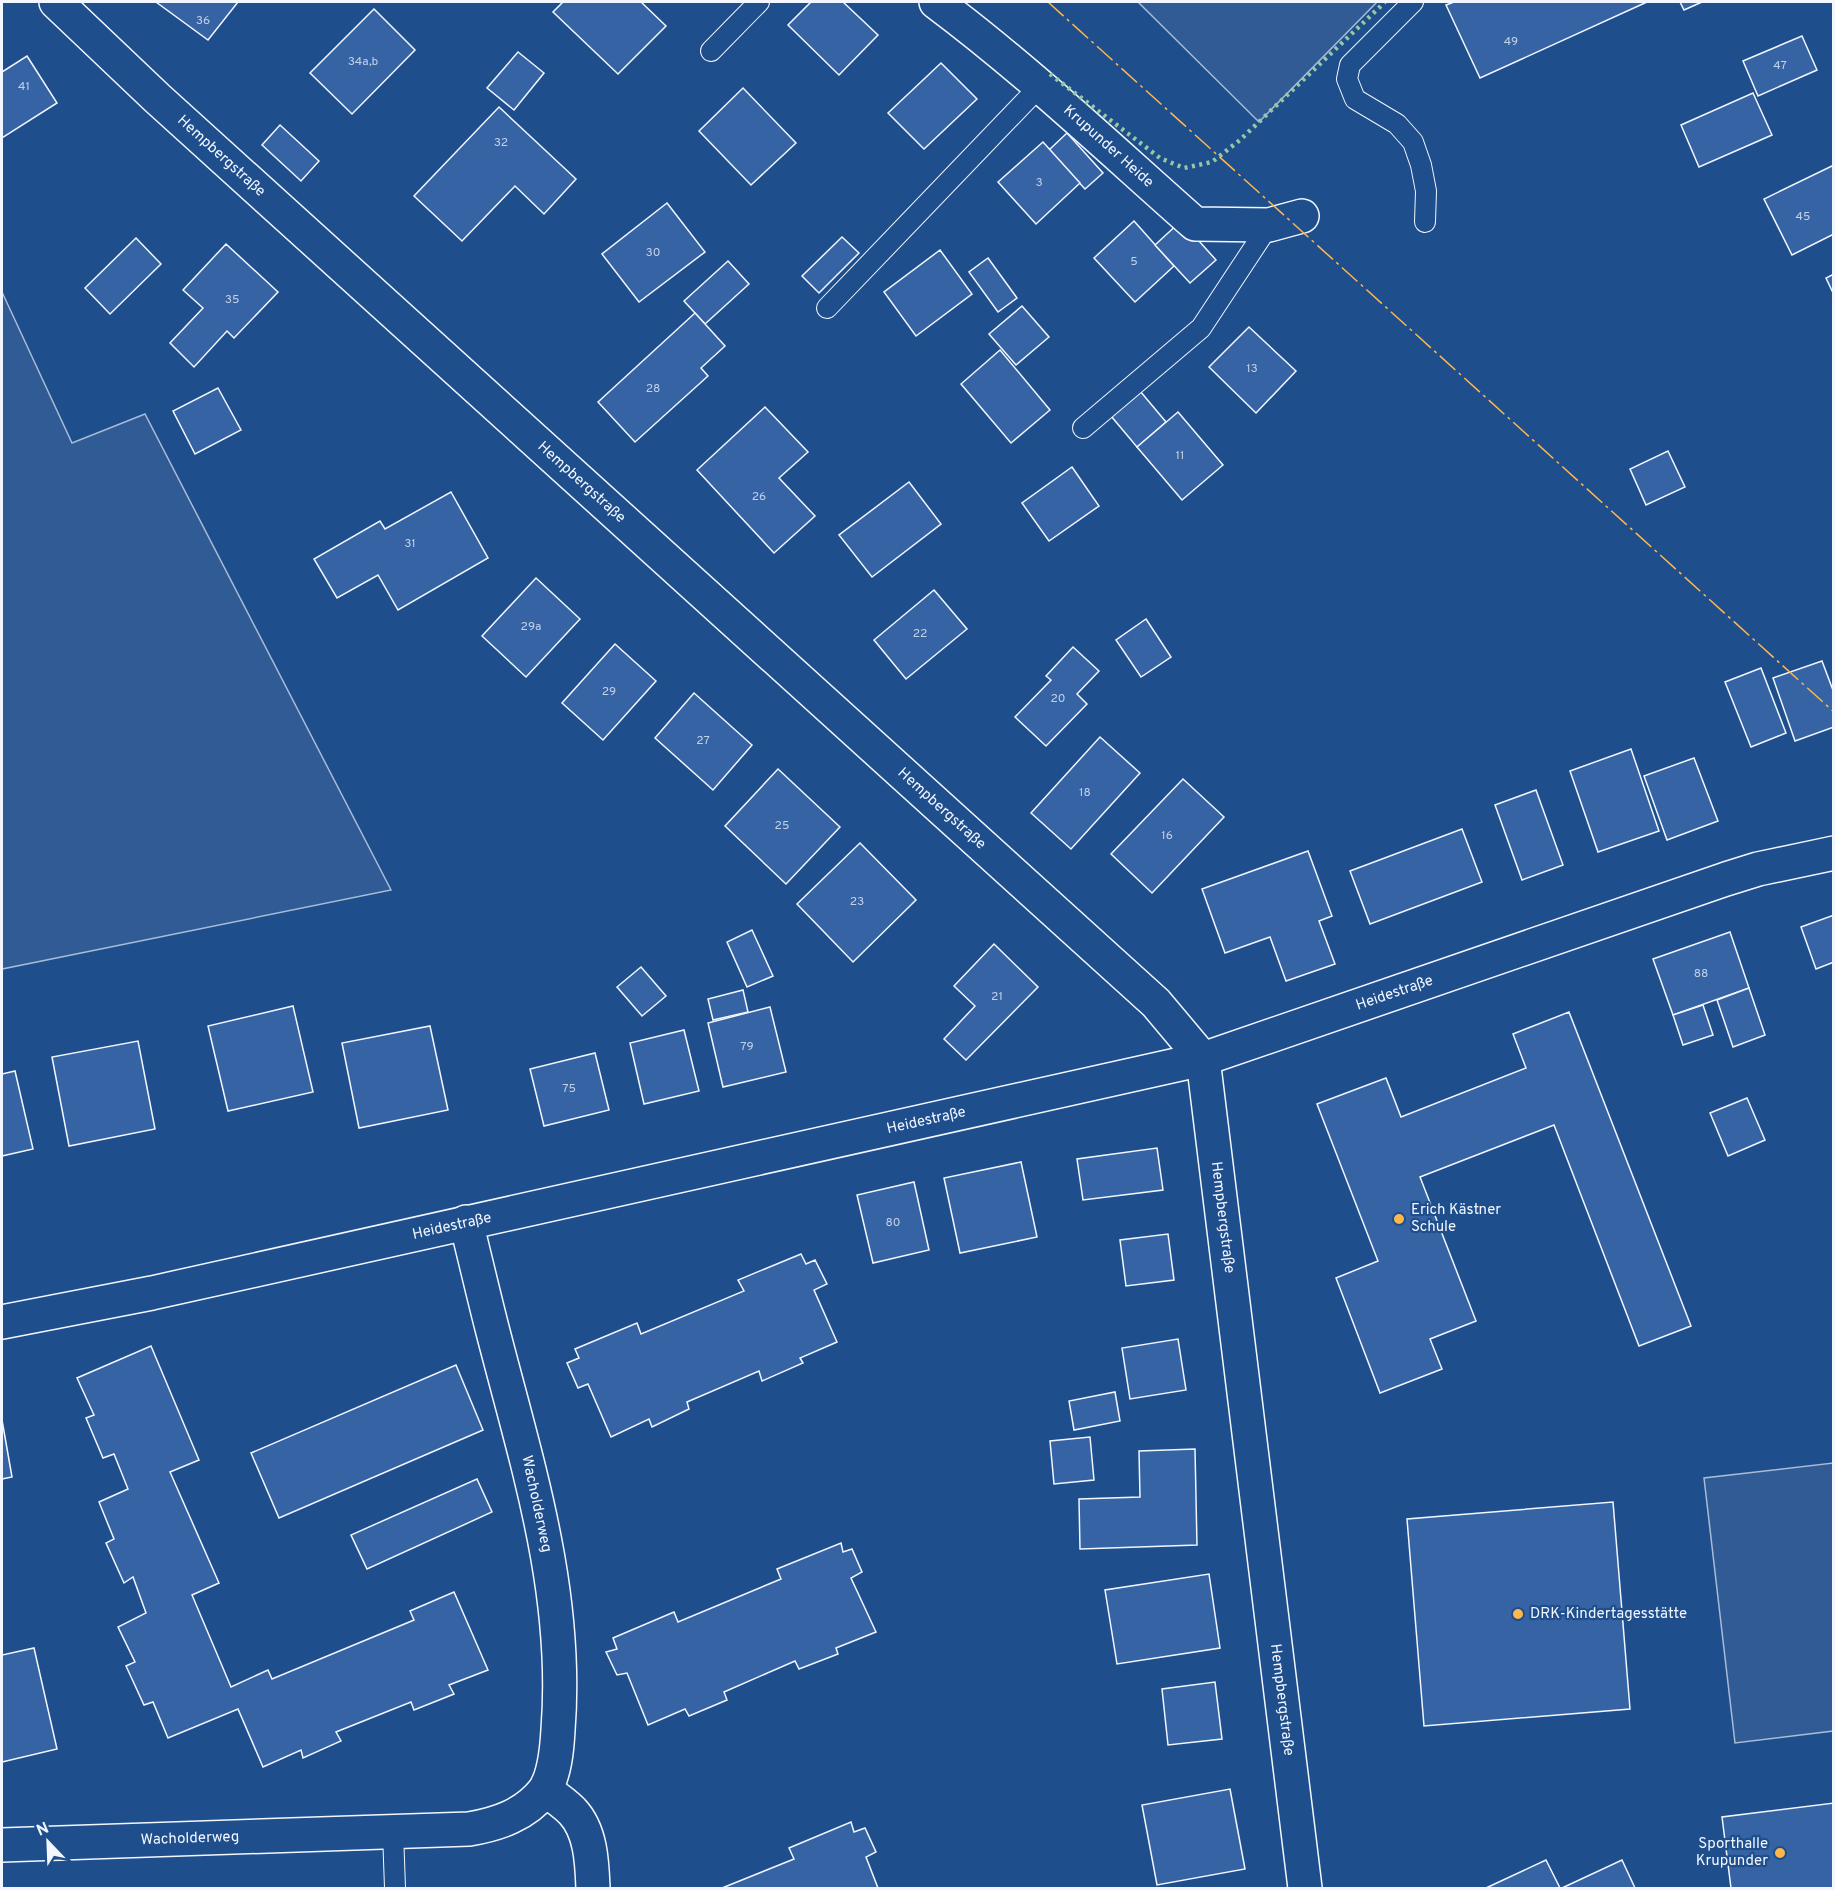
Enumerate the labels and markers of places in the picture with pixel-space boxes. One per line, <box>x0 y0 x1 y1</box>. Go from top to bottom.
place label: Erich Kästner Schule <box>1411 1201 1501 1237</box>
marker: Erich Kästner Schule <box>1392 1212 1406 1226</box>
place label: DRK-Kindertagesstätte <box>1530 1605 1687 1624</box>
marker: DRK-Kindertagesstätte <box>1511 1607 1525 1621</box>
place label: Sporthalle Krupunder <box>1696 1835 1768 1871</box>
marker: Sporthalle Krupunder <box>1773 1846 1787 1860</box>

